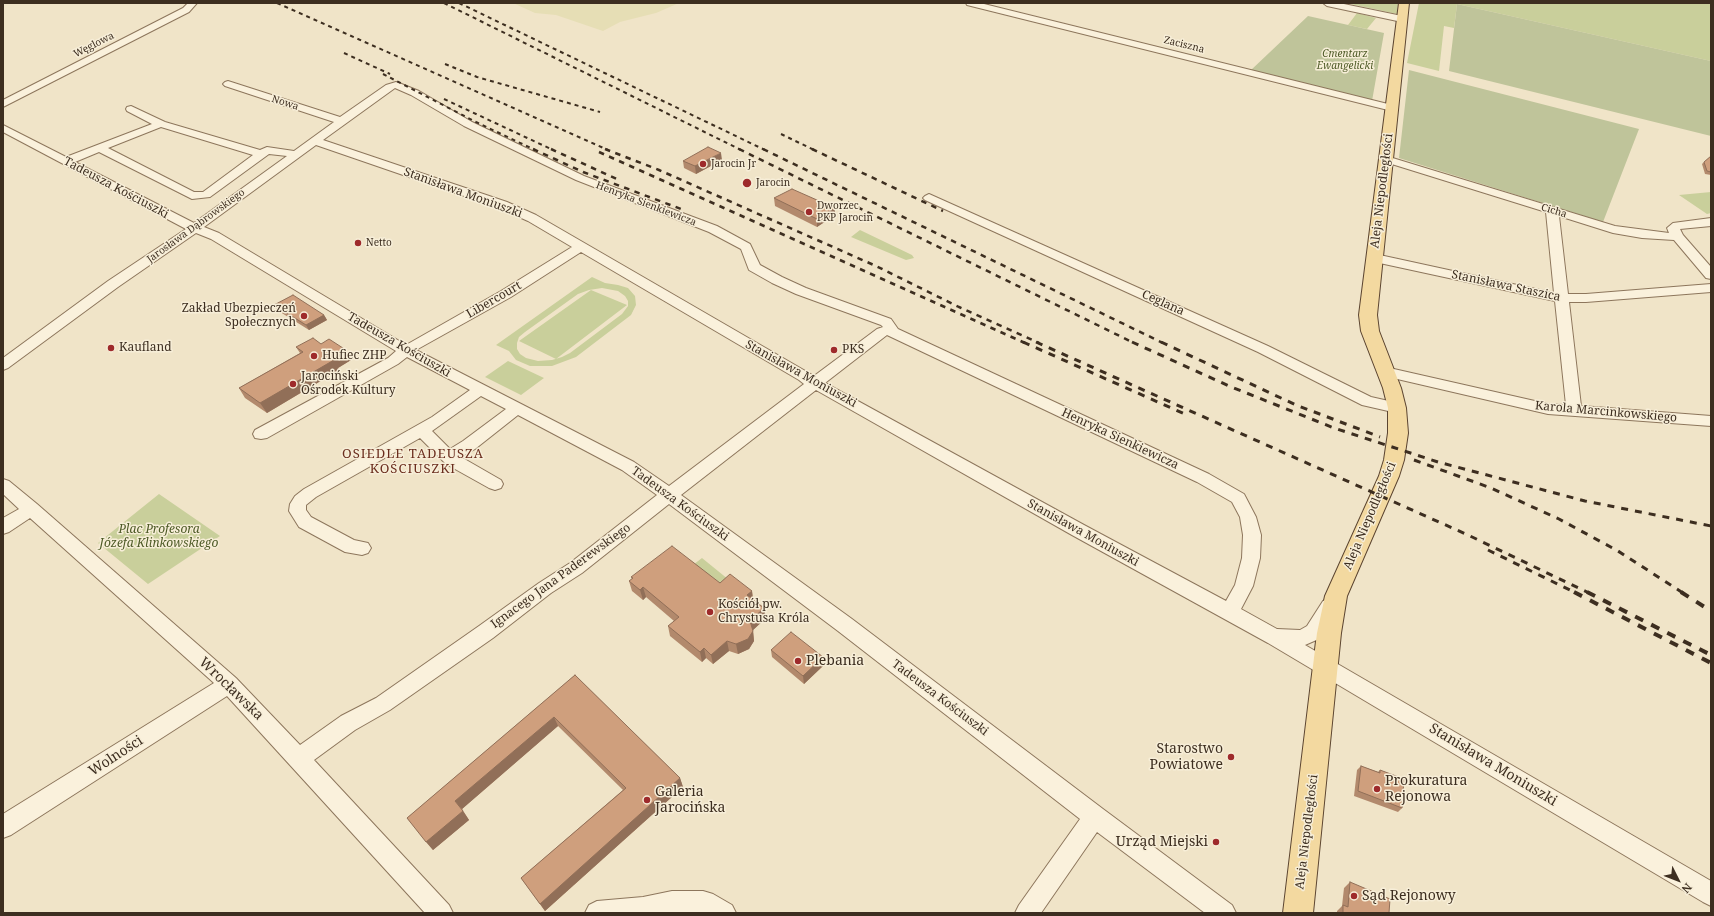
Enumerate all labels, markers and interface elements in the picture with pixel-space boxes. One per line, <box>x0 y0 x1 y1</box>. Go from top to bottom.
street label: Węglowa <box>72 30 116 60</box>
street label: Zaciszna <box>1162 34 1206 56</box>
park label: Cmentarz Ewangelicki <box>1317 48 1373 72</box>
street label: Nowa <box>270 93 300 113</box>
street label: Aleja Niepodległości <box>1368 133 1396 249</box>
street label: Tadeusza Kościuszki <box>61 154 171 222</box>
place label: Jarocin Jr <box>711 158 756 170</box>
marker: Jarocin Jr <box>698 159 708 169</box>
street label: Stanisława Moniuszki <box>402 165 524 221</box>
marker: Jarocin <box>741 177 753 189</box>
place label: Jarocin <box>756 177 790 189</box>
street label: Henryka Sienkiewicza <box>594 179 698 229</box>
street label: Jarosława Dąbrowskiego <box>145 186 247 266</box>
place label: Dworzec PKP Jarocin <box>817 200 873 224</box>
street label: Cicha <box>1540 201 1568 221</box>
marker: Dworzec PKP Jarocin <box>804 207 814 217</box>
place label: Netto <box>366 237 392 249</box>
marker: Netto <box>353 238 363 248</box>
street label: Stanisława Staszica <box>1450 267 1562 305</box>
street label: Libercourt <box>464 278 524 322</box>
street label: Ceglana <box>1139 287 1187 319</box>
place label: Zakład Ubezpieczeń Społecznych <box>182 302 296 330</box>
street label: Tadeusza Kościuszki <box>345 310 453 380</box>
marker: Zakład Ubezpieczeń Społecznych <box>299 311 309 321</box>
street label: Stanisława Moniuszki <box>743 337 859 411</box>
place label: Kaufland <box>119 341 172 355</box>
marker: Kaufland <box>106 343 116 353</box>
place label: PKS <box>842 343 864 357</box>
marker: PKS <box>829 345 839 355</box>
place label: Hufiec ZHP <box>322 349 386 363</box>
marker: Hufiec ZHP <box>309 351 319 361</box>
place label: Jarociński Ośrodek Kultury <box>301 370 396 398</box>
marker: Jarociński Ośrodek Kultury <box>288 379 298 389</box>
street label: Karola Marcinkowskiego <box>1534 399 1678 425</box>
street label: Henryka Sienkiewicza <box>1059 405 1181 473</box>
district label: OSIEDLE TADEUSZA KOŚCIUSZKI <box>342 446 484 477</box>
street label: Aleja Niepodległości <box>1341 460 1399 572</box>
street label: Tadeusza Kościuszki <box>629 464 731 544</box>
street label: Stanisława Moniuszki <box>1025 496 1141 570</box>
street label: Ignacego Jana Paderewskiego <box>488 520 634 632</box>
park label: Plac Profesora Józefa Klinkowskiego <box>100 523 218 551</box>
place label: Kościół pw. Chrystusa Króla <box>718 598 809 626</box>
marker: Kościół pw. Chrystusa Króla <box>705 607 715 617</box>
place label: Plebania <box>806 653 864 669</box>
street label: Wrocławska <box>195 654 267 724</box>
marker: Plebania <box>793 656 803 666</box>
street label: Tadeusza Kościuszki <box>889 657 991 739</box>
street label: Stanisława Moniuszki <box>1426 720 1560 810</box>
street label: Wolności <box>86 732 146 780</box>
place label: Starostwo Powiatowe <box>1149 741 1223 774</box>
marker: Starostwo Powiatowe <box>1226 752 1236 762</box>
place label: Prokuratura Rejonowa <box>1385 773 1467 806</box>
street label: Aleja Niepodległości <box>1293 774 1321 890</box>
place label: Galeria Jarocińska <box>655 784 725 816</box>
marker: Prokuratura Rejonowa <box>1372 784 1382 794</box>
marker: Galeria Jarocińska <box>642 795 652 805</box>
place label: Urząd Miejski <box>1116 834 1208 850</box>
marker: Urząd Miejski <box>1211 837 1221 847</box>
north arrow <box>1658 860 1698 900</box>
text: N <box>1679 880 1696 897</box>
place label: Sąd Rejonowy <box>1362 888 1456 904</box>
marker: Sąd Rejonowy <box>1349 891 1359 901</box>

